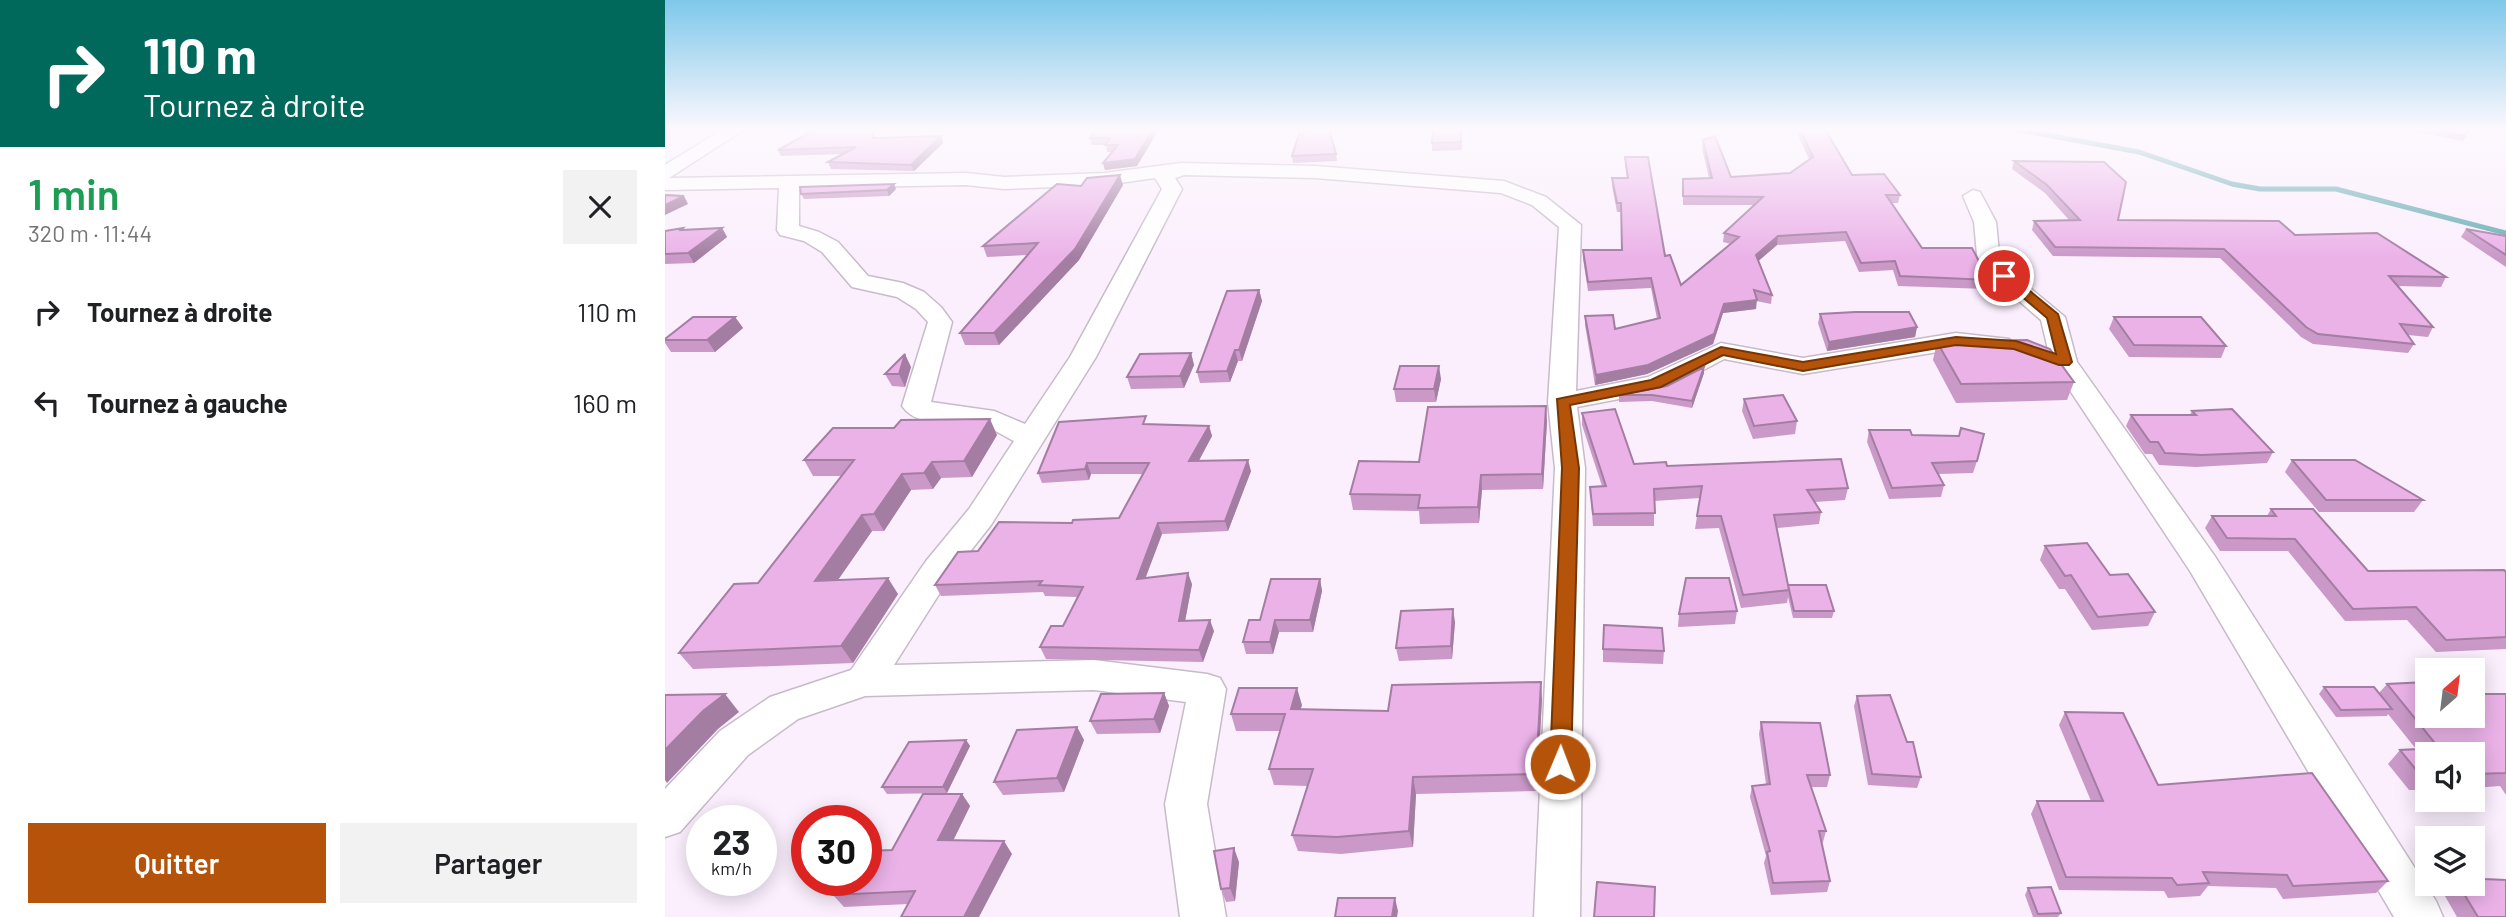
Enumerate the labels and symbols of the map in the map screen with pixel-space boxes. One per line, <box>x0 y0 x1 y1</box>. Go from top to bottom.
pin <box>1974 246 2034 306</box>
north arrow <box>2415 658 2485 728</box>
position arrow <box>1523 727 1597 801</box>
speed limit sign: 30 <box>791 805 882 896</box>

